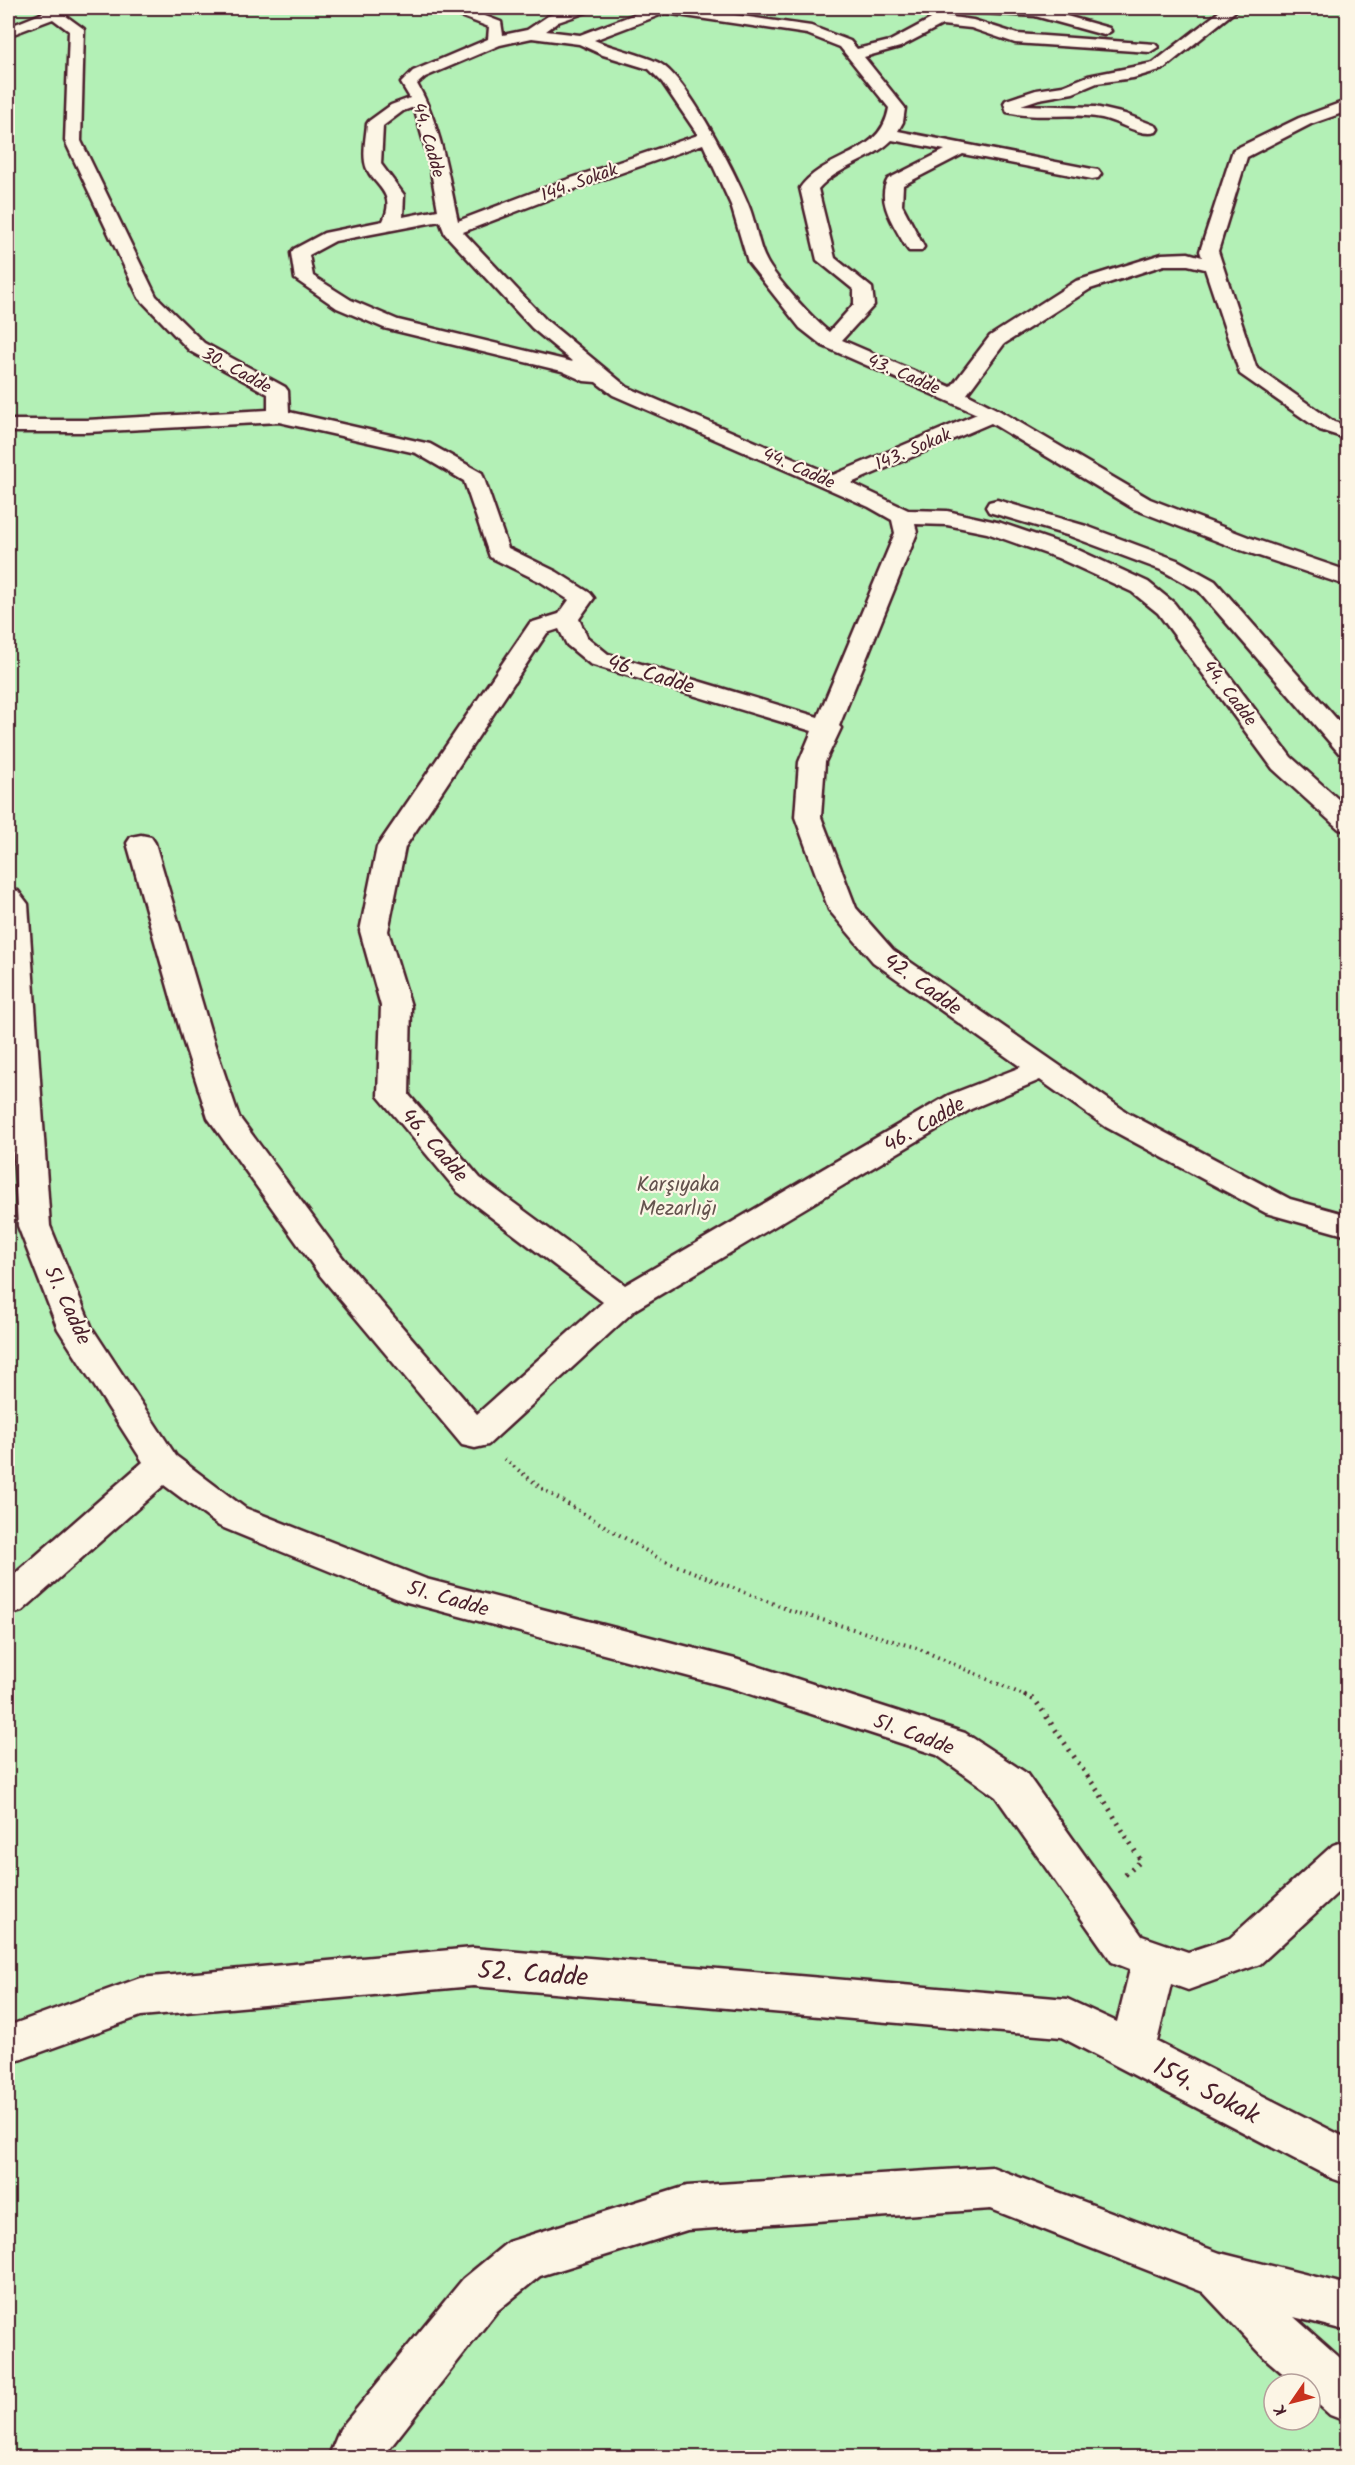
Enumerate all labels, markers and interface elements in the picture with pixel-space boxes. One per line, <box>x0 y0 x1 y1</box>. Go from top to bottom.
street label: 44. Cadde <box>403 100 452 181</box>
street label: 144. Sokak <box>537 156 623 211</box>
street label: 30. Cadde <box>196 340 277 402</box>
street label: 43. Cadde <box>862 347 945 404</box>
street label: 143. Sokak <box>871 421 957 479</box>
street label: 44. Cadde <box>757 441 839 498</box>
street label: 46. Cadde <box>603 647 699 704</box>
street label: 44. Cadde <box>1194 655 1263 733</box>
street label: 42. Cadde <box>876 945 969 1025</box>
street label: 46. Cadde <box>878 1088 972 1162</box>
street label: 46. Cadde <box>392 1101 476 1191</box>
park label: Karşıyaka Mezarlığı <box>636 1169 720 1226</box>
street label: 51. Cadde <box>34 1261 100 1351</box>
street label: 51. Cadde <box>403 1572 493 1627</box>
street label: 51. Cadde <box>868 1706 959 1765</box>
street label: 52. Cadde <box>476 1950 590 2000</box>
street label: 154. Sokak <box>1145 2047 1268 2137</box>
north arrow <box>1262 2372 1322 2432</box>
text: K <box>1268 2398 1294 2421</box>

